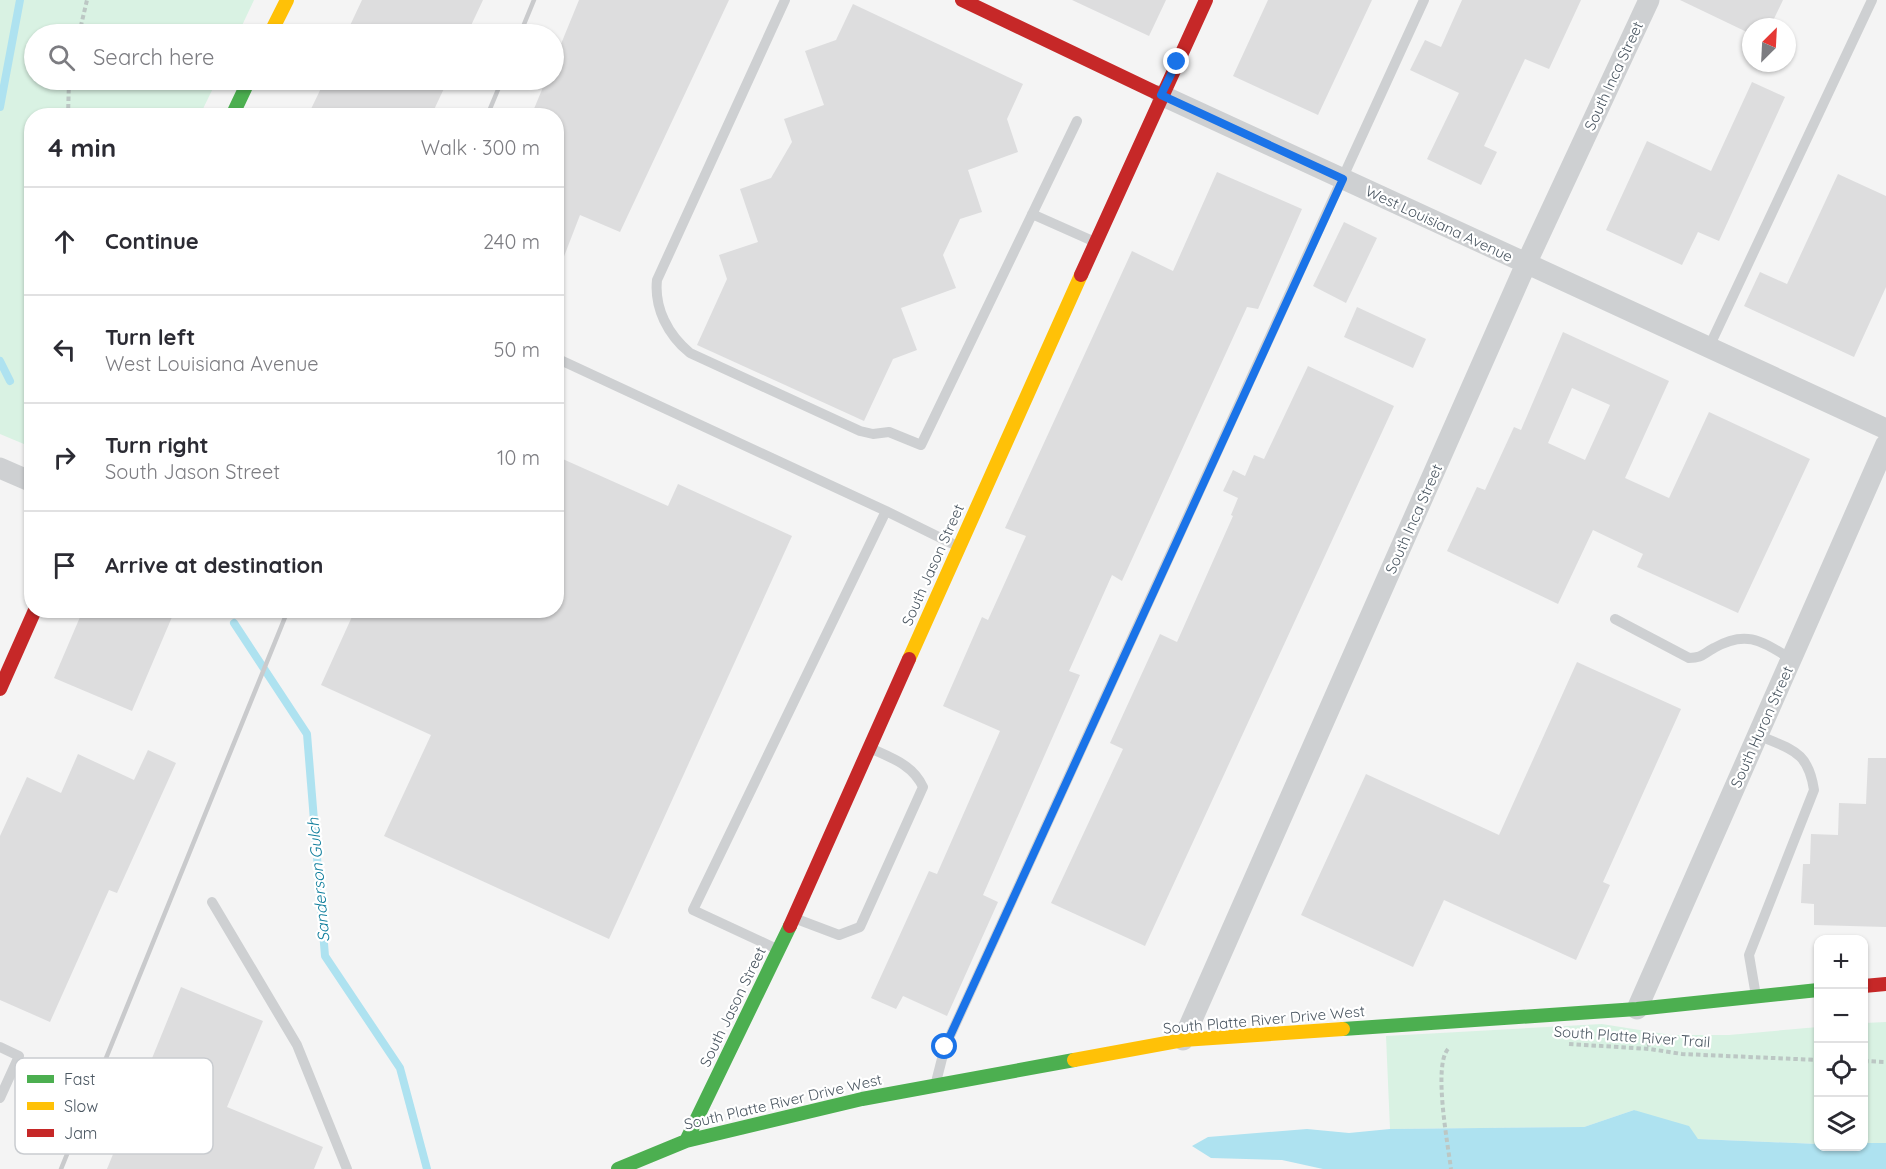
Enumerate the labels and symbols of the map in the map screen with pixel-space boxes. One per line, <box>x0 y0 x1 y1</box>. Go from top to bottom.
street label: South Inca Street <box>1580 18 1647 133</box>
north arrow <box>1742 18 1796 72</box>
route end <box>1163 48 1189 74</box>
street label: West Louisiana Avenue <box>1363 181 1516 266</box>
street label: South Inca Street <box>1381 461 1446 577</box>
street label: South Jason Street <box>897 501 968 629</box>
street label: South Huron Street <box>1726 663 1797 791</box>
water label: Sanderson Gulch <box>303 816 333 943</box>
street label: South Jason Street <box>695 944 770 1070</box>
street label: South Platte River Drive West <box>1162 1001 1366 1038</box>
street label: South Platte River Trail <box>1553 1022 1711 1051</box>
route start <box>931 1033 957 1059</box>
legend <box>15 1058 213 1154</box>
text: Fast <box>64 1069 95 1089</box>
street label: South Platte River Drive West <box>682 1069 884 1134</box>
text: Slow <box>64 1096 98 1116</box>
text: Jam <box>64 1123 97 1143</box>

